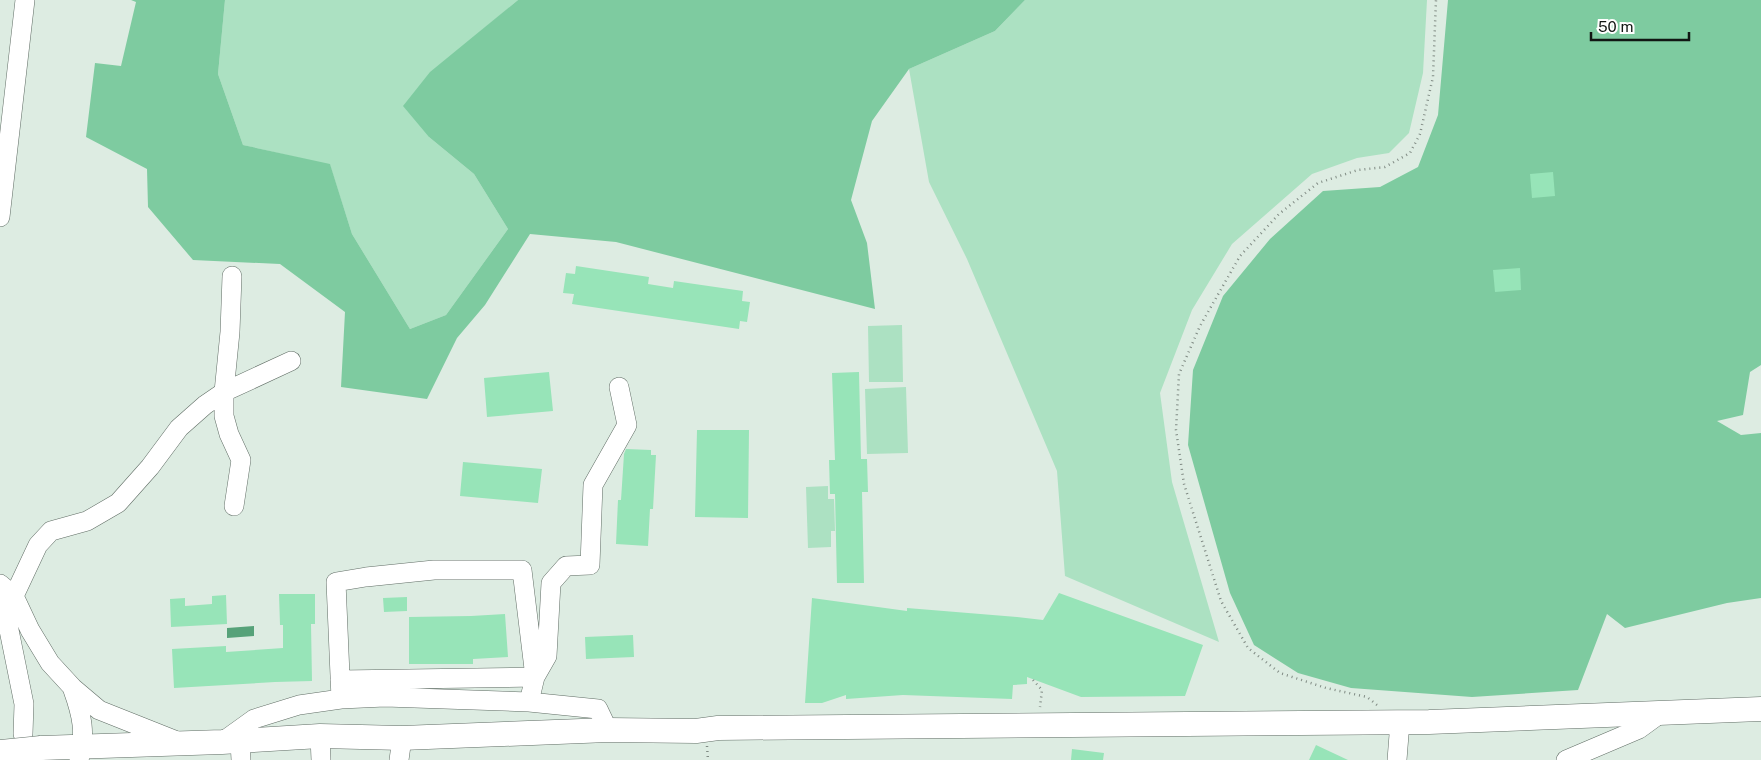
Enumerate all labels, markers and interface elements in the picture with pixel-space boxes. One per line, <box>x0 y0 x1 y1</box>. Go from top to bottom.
scale bar <box>1591 10 1688 42</box>
text: 50 m <box>1598 18 1633 35</box>

